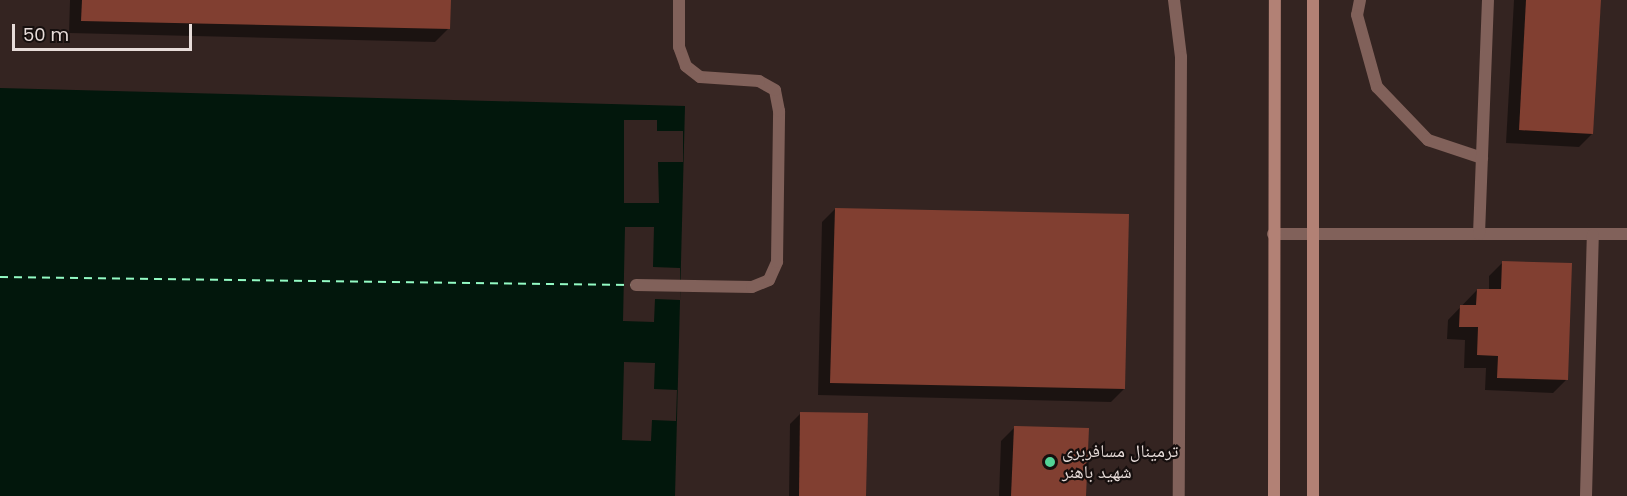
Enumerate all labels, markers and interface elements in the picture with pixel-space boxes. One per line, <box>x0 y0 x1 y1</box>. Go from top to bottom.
scale bar <box>15 12 195 50</box>
text: 50 m <box>23 22 69 47</box>
place label: ترمینال مسافربری شهید باهنر <box>1062 441 1178 484</box>
marker: ترمینال مسافربری شهید باهنر <box>1043 455 1057 469</box>

